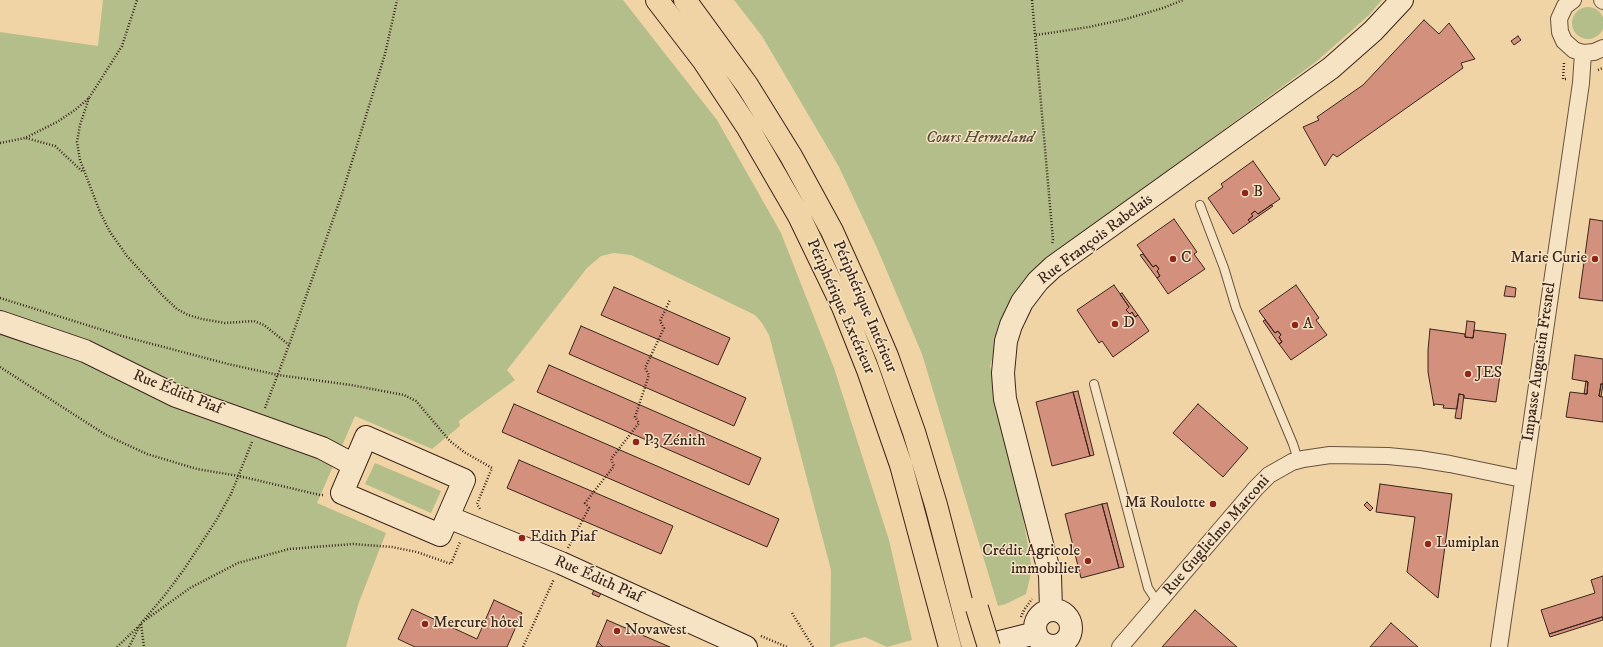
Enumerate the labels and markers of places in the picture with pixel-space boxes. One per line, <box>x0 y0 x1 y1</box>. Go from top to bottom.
place label: B <box>1253 183 1263 203</box>
marker: B <box>1240 188 1250 198</box>
place label: C <box>1181 249 1192 269</box>
place label: Marie Curie <box>1510 249 1587 269</box>
marker: C <box>1168 254 1178 264</box>
marker: Marie Curie <box>1590 254 1600 264</box>
place label: D <box>1123 314 1135 334</box>
place label: A <box>1303 315 1313 335</box>
marker: D <box>1110 319 1120 329</box>
marker: A <box>1290 320 1300 330</box>
place label: JES <box>1476 364 1502 384</box>
marker: JES <box>1463 369 1473 379</box>
place label: P3 Zénith <box>644 432 706 452</box>
marker: P3 Zénith <box>631 437 641 447</box>
place label: Mã Roulotte <box>1125 494 1205 514</box>
marker: Mã Roulotte <box>1208 499 1218 509</box>
place label: Edith Piaf <box>530 528 596 548</box>
marker: Edith Piaf <box>517 533 527 543</box>
place label: Lumiplan <box>1436 534 1499 554</box>
marker: Lumiplan <box>1423 539 1433 549</box>
place label: Crédit Agricole immobilier <box>982 542 1080 580</box>
marker: Crédit Agricole immobilier <box>1083 556 1093 566</box>
place label: Mercure hôtel <box>433 614 523 634</box>
marker: Mercure hôtel <box>420 619 430 629</box>
place label: Novawest <box>625 621 687 641</box>
marker: Novawest <box>612 626 622 636</box>

